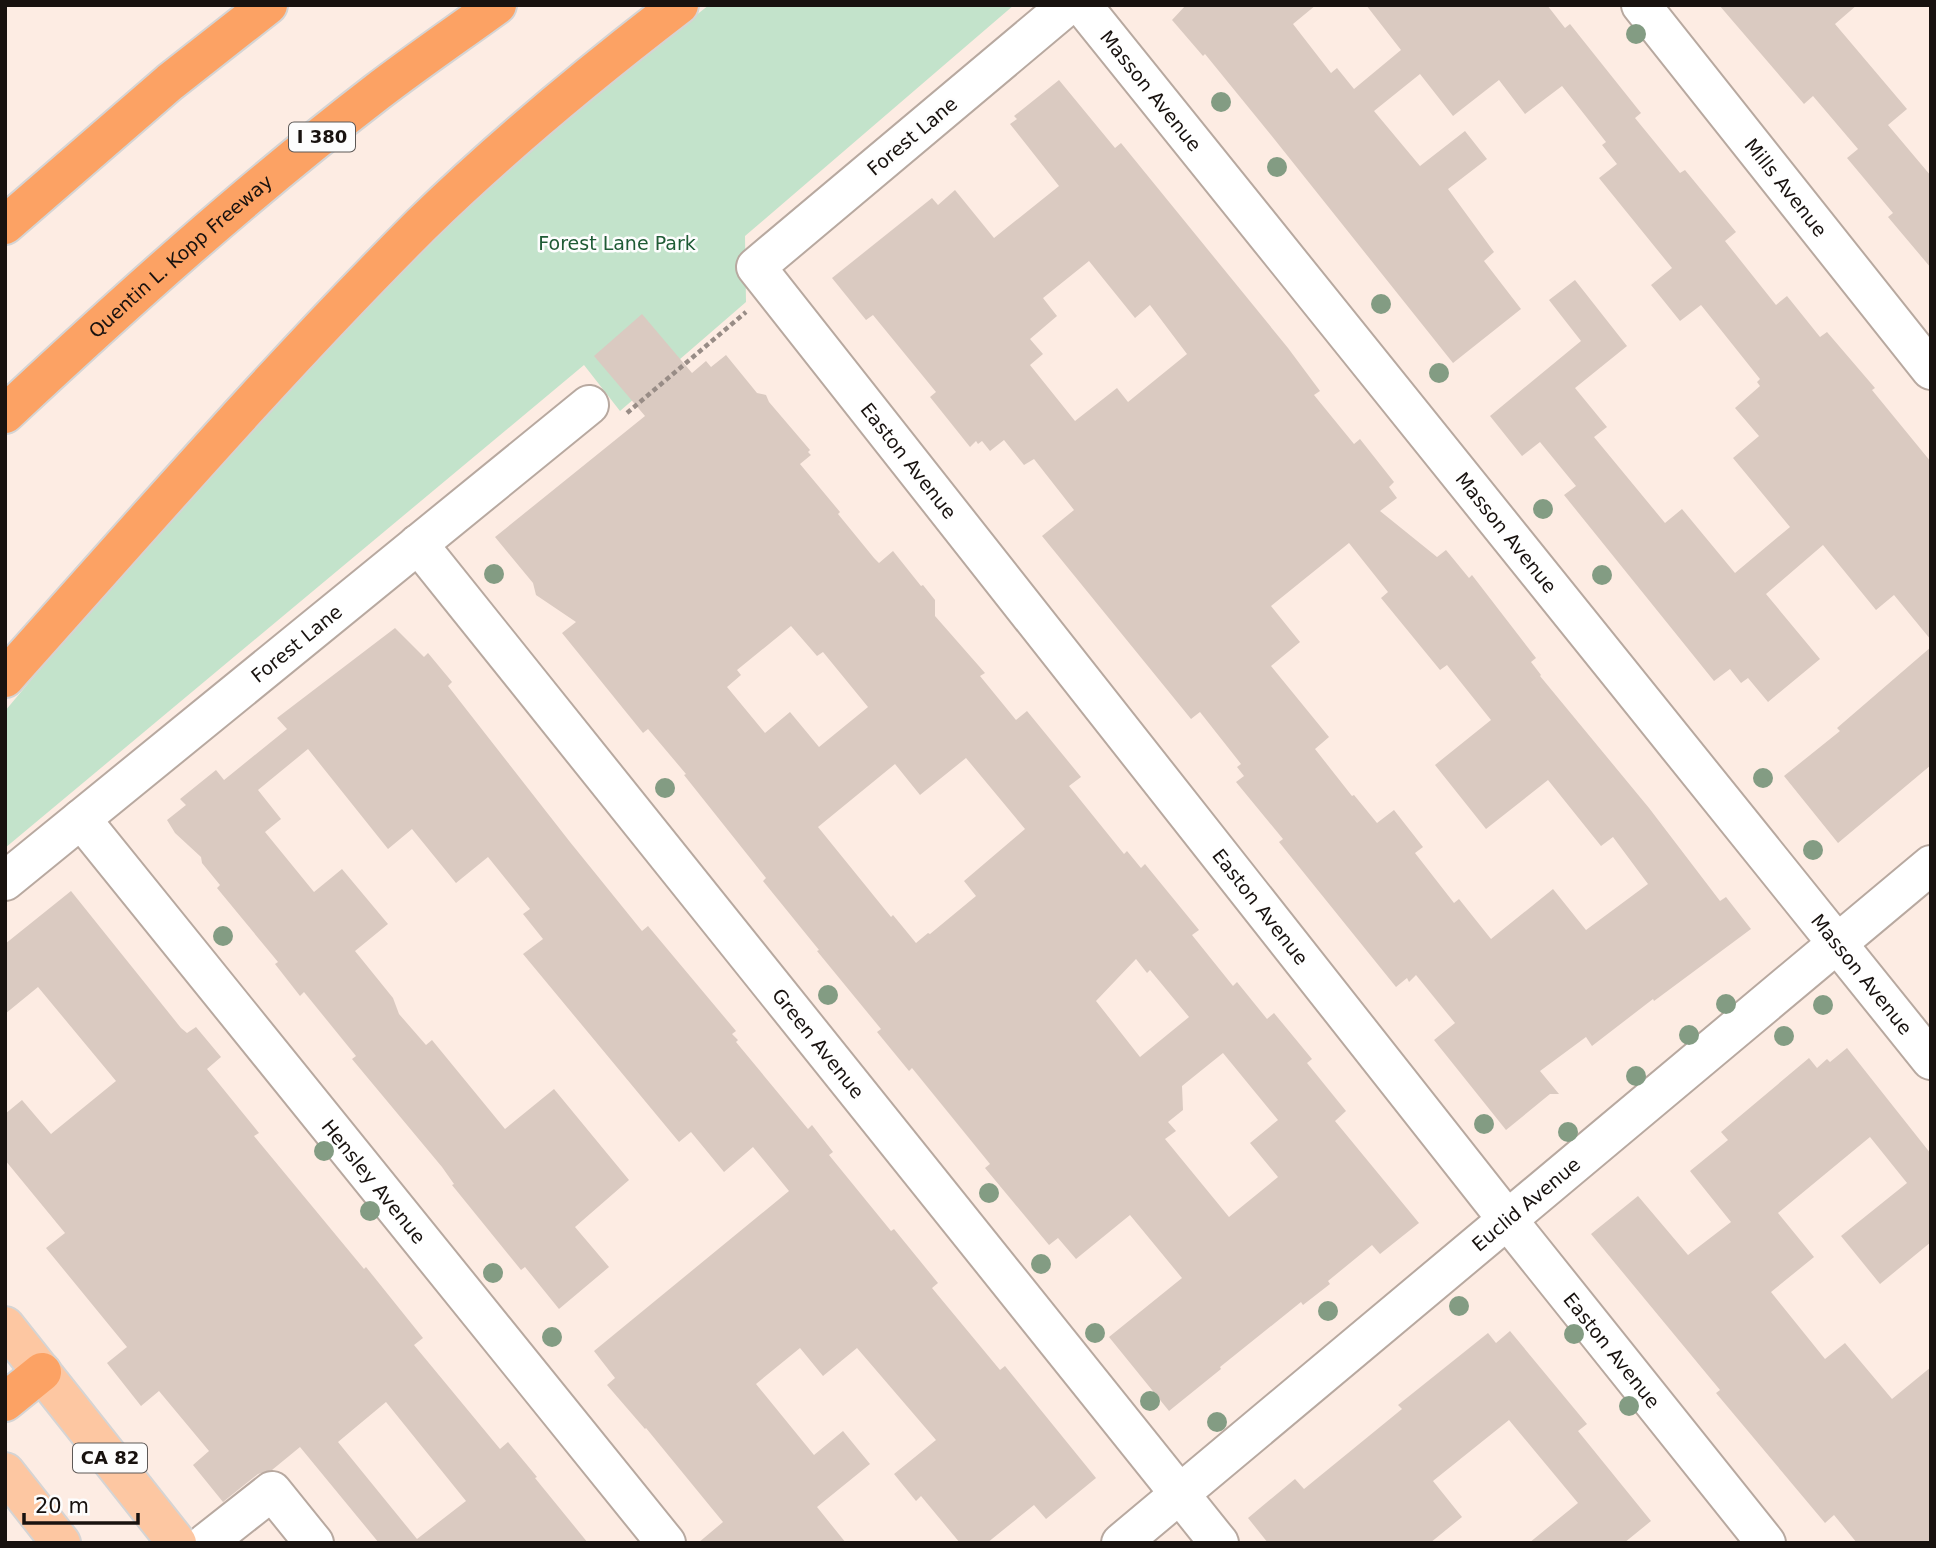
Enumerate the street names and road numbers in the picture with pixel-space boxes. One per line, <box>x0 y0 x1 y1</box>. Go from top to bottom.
street label: Masson Avenue <box>1096 26 1206 155</box>
street label: Forest Lane <box>863 92 961 180</box>
road number: I 380 <box>289 122 355 152</box>
street label: Mills Avenue <box>1740 134 1832 241</box>
street label: Quentin L. Kopp Freeway <box>84 170 276 342</box>
street label: Easton Avenue <box>856 398 961 523</box>
street label: Masson Avenue <box>1451 468 1561 597</box>
street label: Forest Lane <box>247 600 346 687</box>
street label: Easton Avenue <box>1208 844 1313 969</box>
street label: Masson Avenue <box>1807 910 1917 1039</box>
street label: Green Avenue <box>768 984 869 1103</box>
street label: Hensley Avenue <box>317 1115 430 1248</box>
street label: Euclid Avenue <box>1468 1153 1584 1255</box>
street label: Easton Avenue <box>1559 1288 1665 1412</box>
road number: CA 82 <box>73 1443 147 1472</box>

